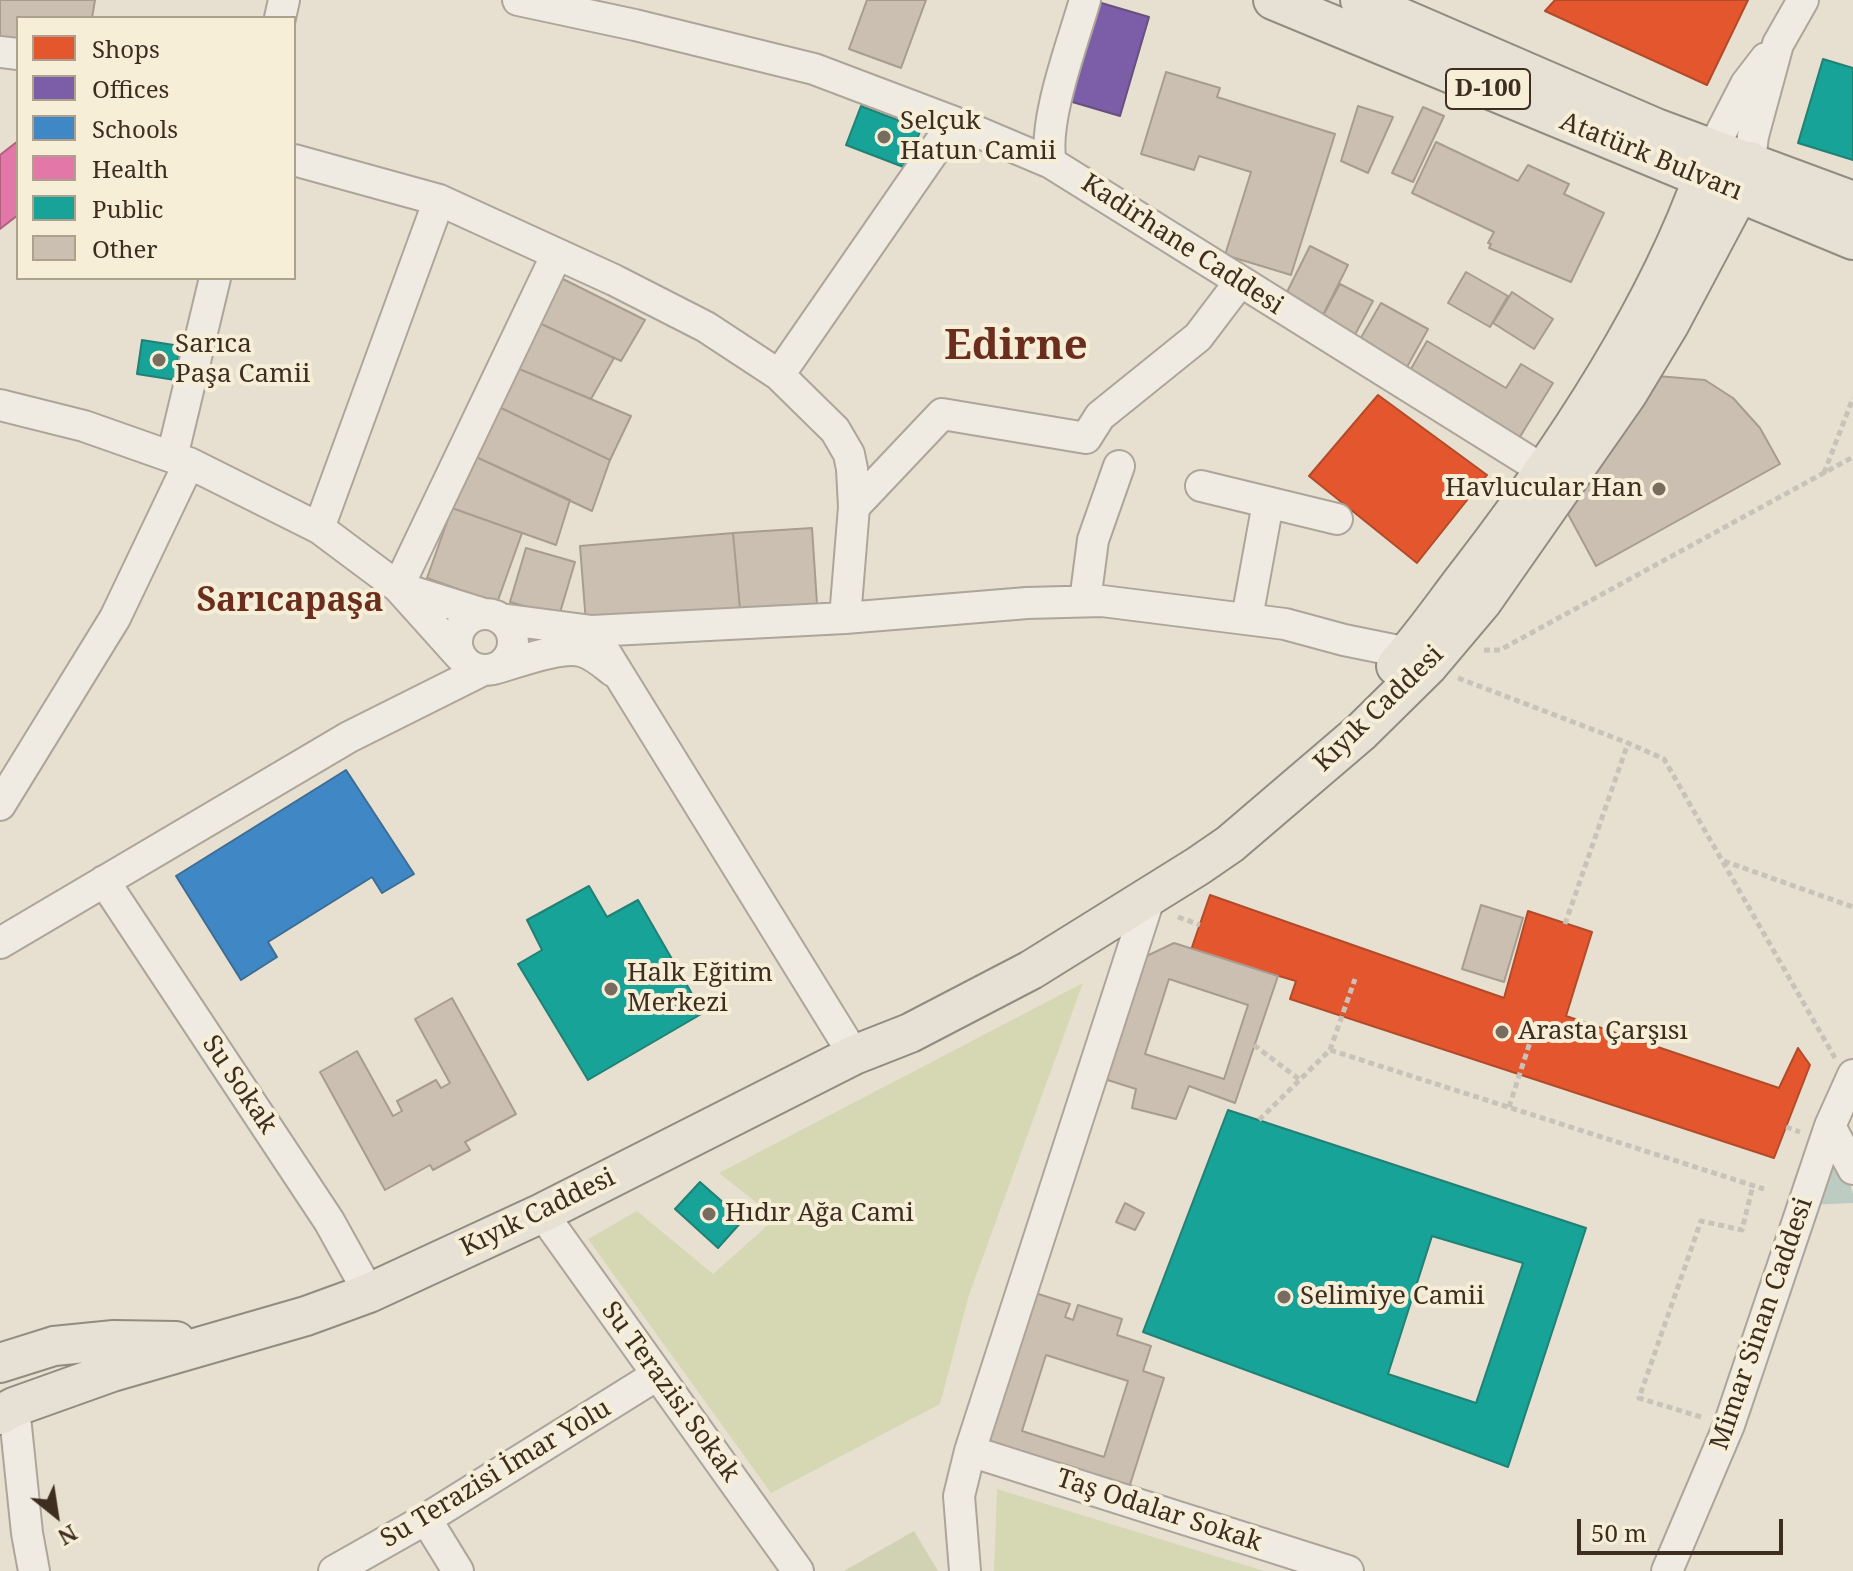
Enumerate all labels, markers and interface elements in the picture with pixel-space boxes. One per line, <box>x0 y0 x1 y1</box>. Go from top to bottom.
legend <box>16 16 296 280</box>
text: Shops <box>92 32 160 65</box>
road number: D-100 <box>1446 69 1530 109</box>
text: Offices <box>92 72 169 105</box>
place label: Selçuk Hatun Camii <box>900 106 1056 168</box>
street label: Atatürk Bulvarı <box>1555 106 1747 208</box>
text: Schools <box>92 112 178 145</box>
marker: Selçuk Hatun Camii <box>875 128 893 146</box>
text: Health <box>92 152 169 185</box>
street label: Kadirhane Caddesi <box>1075 168 1289 322</box>
text: Public <box>92 192 163 225</box>
text: Other <box>92 232 158 265</box>
district label: Edirne <box>944 322 1088 372</box>
place label: Sarıca Paşa Camii <box>175 329 310 390</box>
marker: Sarıca Paşa Camii <box>150 351 168 369</box>
place label: Havlucular Han <box>1445 473 1643 505</box>
marker: Havlucular Han <box>1650 480 1668 498</box>
district label: Sarıcapaşa <box>196 581 384 621</box>
street label: Kıyık Caddesi <box>1308 639 1450 779</box>
place label: Halk Eğitim Merkezi <box>627 958 773 1020</box>
marker: Halk Eğitim Merkezi <box>602 980 620 998</box>
place label: Arasta Çarşısı <box>1518 1016 1688 1048</box>
marker: Arasta Çarşısı <box>1493 1023 1511 1041</box>
street label: Su Sokak <box>195 1030 283 1140</box>
street label: Kıyık Caddesi <box>456 1162 620 1264</box>
street label: Mimar Sinan Caddesi <box>1704 1194 1820 1454</box>
place label: Hıdır Ağa Cami <box>725 1198 914 1230</box>
marker: Hıdır Ağa Cami <box>700 1205 718 1223</box>
place label: Selimiye Camii <box>1300 1281 1484 1313</box>
marker: Selimiye Camii <box>1275 1288 1293 1306</box>
street label: Su Terazisi Sokak <box>594 1296 746 1488</box>
street label: Su Terazisi İmar Yolu <box>375 1393 617 1555</box>
street label: Taş Odalar Sokak <box>1052 1463 1266 1559</box>
north arrow <box>16 1475 96 1555</box>
scale bar <box>1581 1503 1787 1553</box>
text: 50 m <box>1591 1516 1647 1549</box>
text: N <box>53 1518 83 1553</box>

